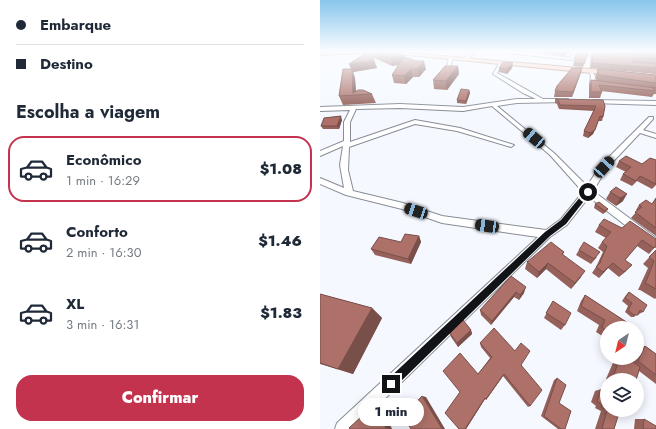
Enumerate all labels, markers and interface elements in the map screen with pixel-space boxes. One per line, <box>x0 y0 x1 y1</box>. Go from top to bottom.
text: Embarque <box>40 14 111 36</box>
text: Destino <box>40 53 93 75</box>
text: Escolha a viagem <box>16 99 160 125</box>
car <box>521 126 547 150</box>
text: Econômico <box>66 149 141 171</box>
icon: car <box>18 151 54 187</box>
car <box>592 154 616 180</box>
text: $1.08 <box>260 158 302 180</box>
text: 1 min · 16:29 <box>66 171 140 190</box>
route start <box>579 183 597 201</box>
car <box>403 202 429 220</box>
car <box>474 218 500 234</box>
text: Conforto <box>66 221 128 243</box>
icon: car <box>18 223 54 259</box>
text: $1.46 <box>258 230 302 252</box>
text: 2 min · 16:30 <box>66 243 141 262</box>
text: XL <box>66 293 84 315</box>
icon: car <box>18 295 54 331</box>
text: $1.83 <box>260 302 302 324</box>
text: 3 min · 16:31 <box>66 315 139 334</box>
north arrow <box>600 321 644 365</box>
map controls <box>600 321 644 417</box>
button: layers <box>600 373 644 417</box>
button: Confirmar <box>16 375 304 421</box>
route end <box>382 375 400 393</box>
callout: 1 min <box>358 398 424 426</box>
text: 1 min <box>375 402 407 421</box>

